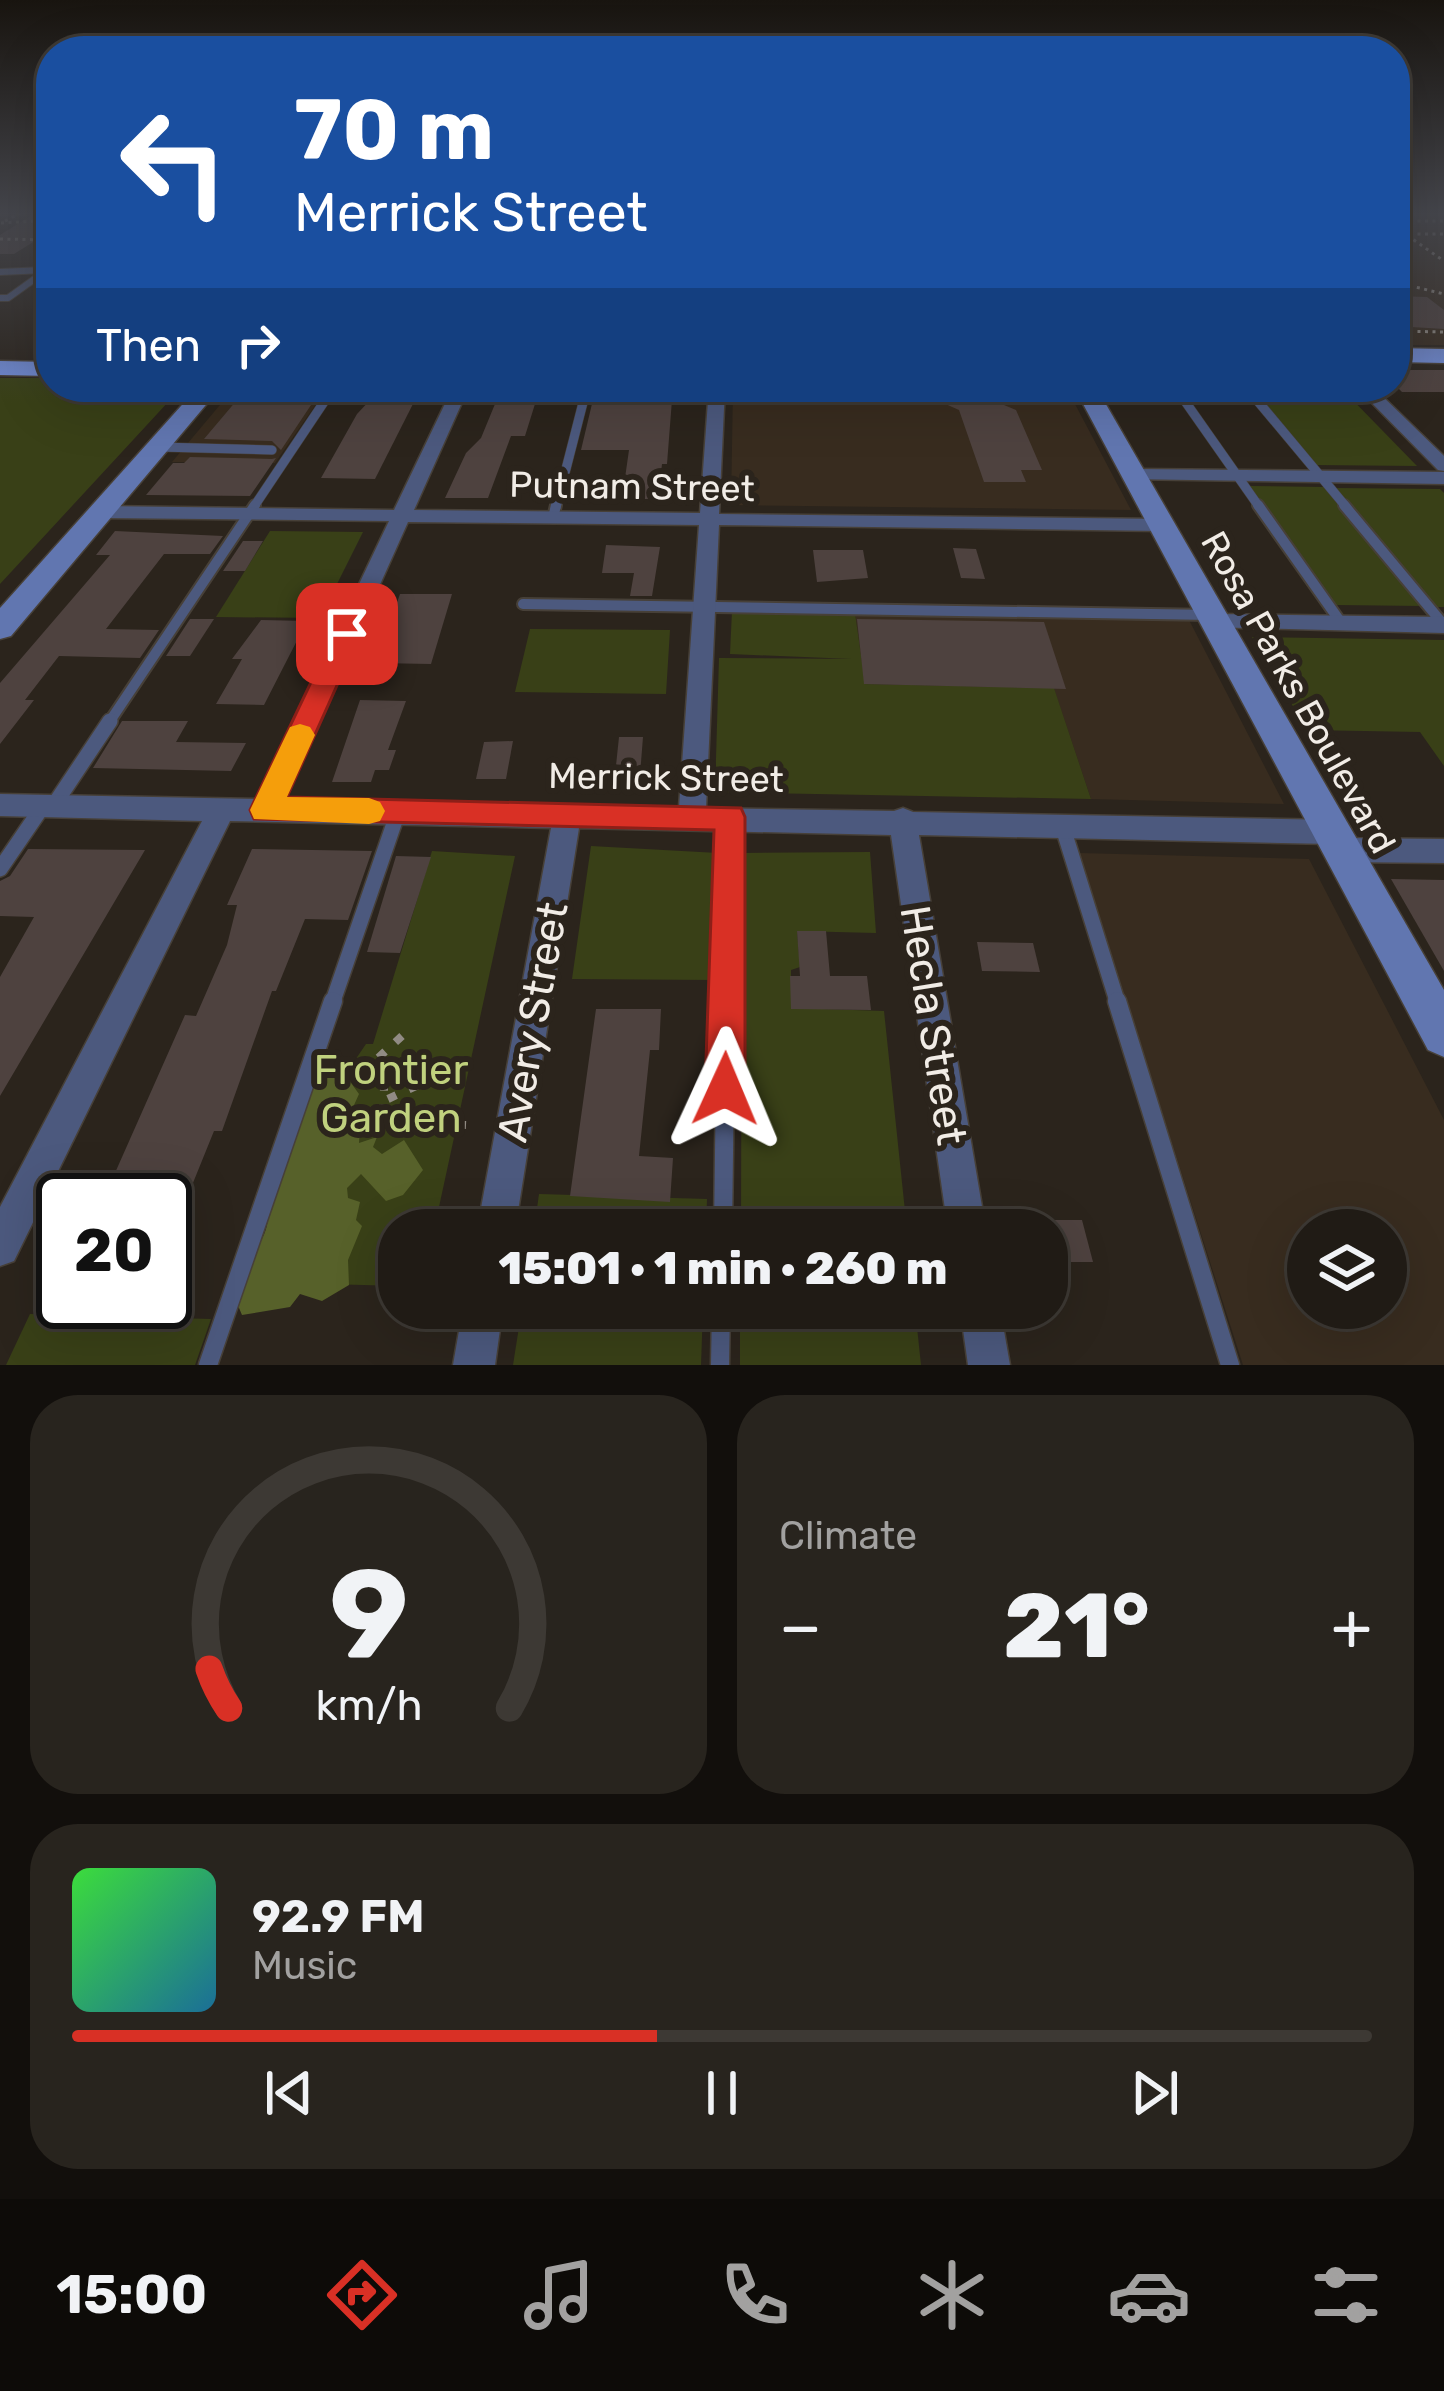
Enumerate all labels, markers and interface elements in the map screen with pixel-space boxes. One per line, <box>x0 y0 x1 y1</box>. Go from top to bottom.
text: 70 m <box>294 80 494 180</box>
icon: left <box>96 84 252 240</box>
text: Merrick Street <box>294 181 648 245</box>
icon: right <box>225 312 291 378</box>
text: Then <box>96 319 201 372</box>
street label: Putnam Street <box>509 463 755 510</box>
street label: Rosa Parks Boulevard <box>1192 524 1405 861</box>
pin <box>296 583 398 685</box>
icon: arrive <box>314 601 380 667</box>
street label: Merrick Street <box>548 754 784 801</box>
street label: Avery Street <box>487 898 579 1146</box>
street label: Hecla Street <box>889 902 977 1148</box>
position arrow <box>662 1026 788 1152</box>
park label: Frontier Garden <box>314 1045 468 1143</box>
speed limit sign: 20 <box>36 1173 192 1329</box>
map controls <box>1287 1209 1407 1329</box>
button: layers <box>1287 1209 1407 1329</box>
text: 15:01 · 1 min · 260 m <box>498 1242 948 1295</box>
text: Climate <box>779 1513 917 1559</box>
text: 9 <box>328 1540 408 1688</box>
text: 21° <box>1003 1573 1149 1680</box>
text: − <box>779 1587 822 1666</box>
text: + <box>1331 1587 1372 1666</box>
text: km/h <box>315 1679 422 1730</box>
text: 92.9 FM <box>252 1890 425 1943</box>
text: Music <box>252 1943 357 1989</box>
icon: previous <box>256 2060 322 2126</box>
icon: pause <box>689 2060 755 2126</box>
icon: next <box>1122 2060 1188 2126</box>
icon: directions <box>320 2253 404 2337</box>
icon: music <box>517 2253 601 2337</box>
icon: phone <box>713 2253 797 2337</box>
icon: climate <box>910 2253 994 2337</box>
icon: car <box>1107 2253 1191 2337</box>
icon: filters <box>1304 2253 1388 2337</box>
text: 15:00 <box>56 2263 207 2327</box>

